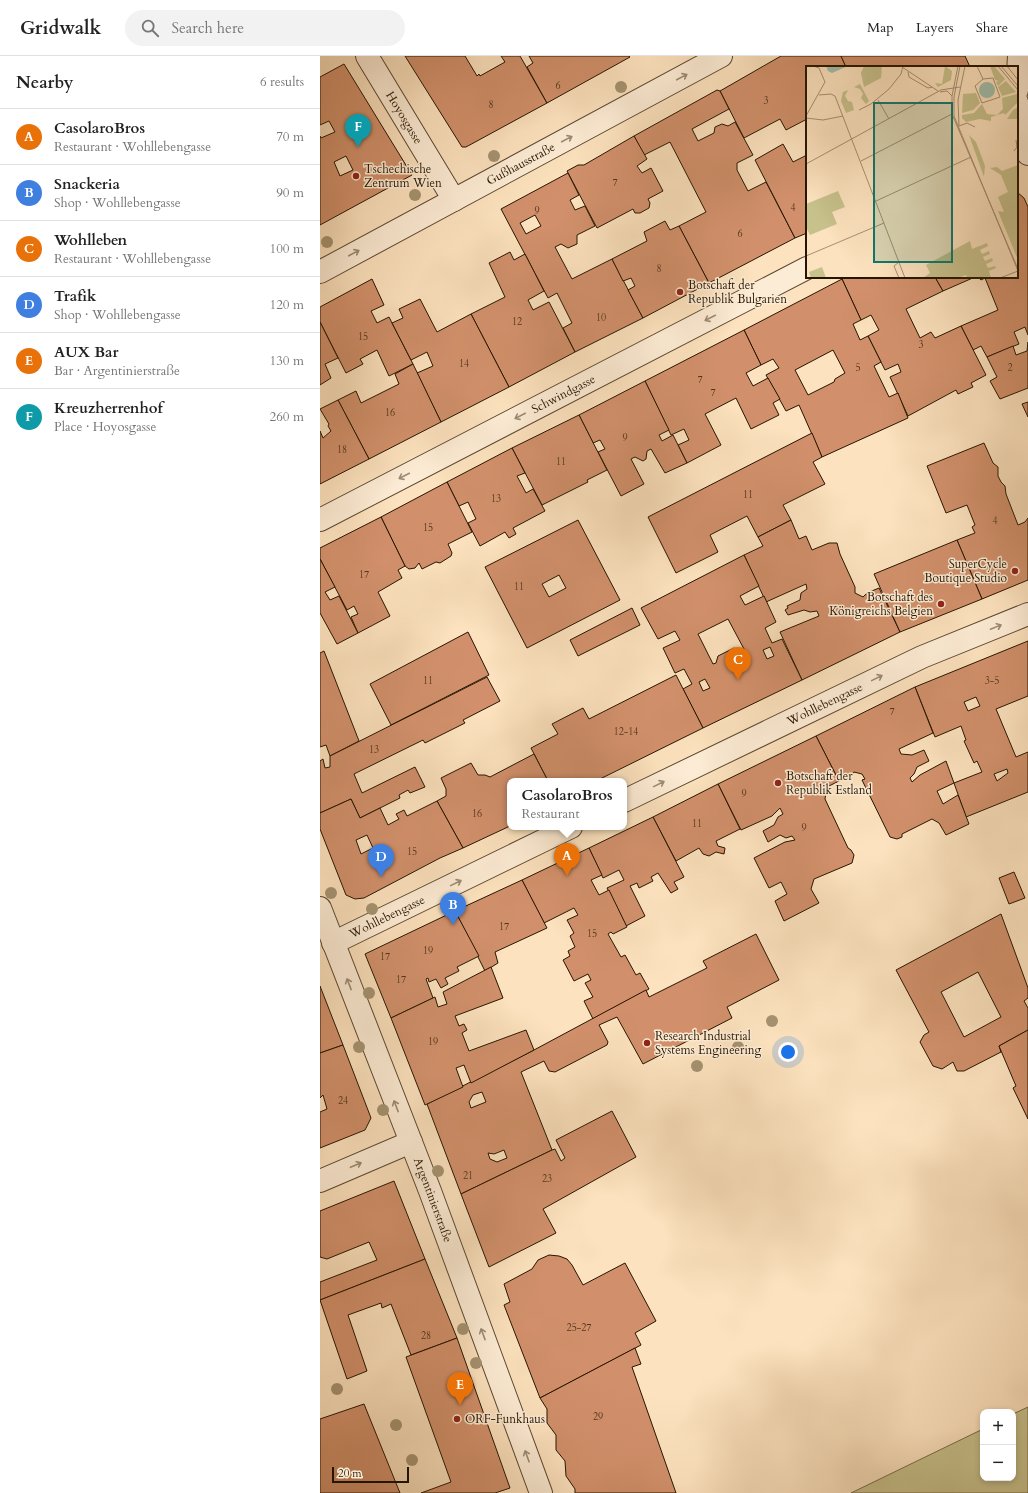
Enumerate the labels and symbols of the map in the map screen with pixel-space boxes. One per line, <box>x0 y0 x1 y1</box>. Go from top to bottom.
inset map <box>806 66 1018 278</box>
one-way arrow <box>676 73 688 80</box>
house number: 6 <box>555 79 561 93</box>
street label: Hoyosgasse <box>382 88 426 147</box>
house number: 3 <box>763 94 769 108</box>
house number: 8 <box>488 98 494 112</box>
pin: F <box>345 114 371 147</box>
one-way arrow <box>561 134 573 142</box>
street label: Gußhausstraße <box>484 139 558 189</box>
place label: Tschechische Zentrum Wien <box>364 161 442 191</box>
marker: Tschechische Zentrum Wien <box>351 171 361 181</box>
house number: 7 <box>612 176 618 190</box>
house number: 4 <box>790 201 796 215</box>
house number: 9 <box>534 204 540 218</box>
house number: 6 <box>737 227 743 241</box>
one-way arrow <box>348 249 360 257</box>
house number: 8 <box>656 262 662 276</box>
place label: Botschaft der Republik Bulgarien <box>688 277 787 307</box>
marker: Botschaft der Republik Bulgarien <box>675 287 685 297</box>
house number: 10 <box>596 311 606 325</box>
house number: 12 <box>512 315 522 329</box>
one-way arrow <box>704 315 716 322</box>
house number: 15 <box>358 330 368 344</box>
house number: 3 <box>918 338 924 352</box>
house number: 14 <box>459 357 469 371</box>
house number: 5 <box>855 361 861 375</box>
house number: 2 <box>1007 361 1013 375</box>
street label: Schwindgasse <box>529 371 598 417</box>
house number: 7 <box>697 373 703 387</box>
house number: 7 <box>710 386 716 400</box>
house number: 16 <box>385 406 395 420</box>
one-way arrow <box>514 413 526 421</box>
house number: 9 <box>622 431 628 445</box>
house number: 18 <box>337 443 347 457</box>
house number: 11 <box>556 455 566 469</box>
one-way arrow <box>399 473 411 480</box>
house number: 11 <box>743 488 753 502</box>
house number: 13 <box>491 492 501 506</box>
house number: 4 <box>992 514 998 528</box>
house number: 15 <box>423 521 433 535</box>
place label: SuperCycle Boutique Studio <box>924 556 1008 586</box>
marker: SuperCycle Boutique Studio <box>1010 566 1020 576</box>
house number: 17 <box>359 568 369 582</box>
house number: 11 <box>514 580 524 594</box>
place label: Botschaft des Königreichs Belgien <box>829 589 933 619</box>
marker: Botschaft des Königreichs Belgien <box>936 599 946 609</box>
one-way arrow <box>989 622 1001 630</box>
pin: C <box>725 647 751 680</box>
house number: 11 <box>423 674 433 688</box>
one-way arrow <box>870 674 882 681</box>
house number: 3-5 <box>985 674 999 688</box>
street label: Wohllebengasse <box>783 679 865 729</box>
house number: 7 <box>889 705 895 719</box>
house number: 12-14 <box>614 725 638 739</box>
house number: 13 <box>369 743 379 757</box>
place label: Botschaft der Republik Estland <box>786 768 873 798</box>
marker: Botschaft der Republik Estland <box>773 778 783 788</box>
one-way arrow <box>653 780 665 787</box>
house number: 9 <box>741 787 747 801</box>
house number: 16 <box>472 807 482 821</box>
house number: 11 <box>692 817 702 831</box>
house number: 9 <box>801 821 807 835</box>
pin: A <box>554 843 580 876</box>
pin: D <box>368 844 394 877</box>
house number: 15 <box>407 845 417 859</box>
one-way arrow <box>450 879 462 886</box>
street label: Wohllebengasse <box>346 892 427 942</box>
pin: B <box>440 892 466 925</box>
house number: 17 <box>499 920 509 934</box>
house number: 15 <box>587 927 597 941</box>
house number: 19 <box>423 944 433 958</box>
house number: 17 <box>380 950 390 964</box>
house number: 17 <box>396 973 406 987</box>
one-way arrow <box>345 979 353 991</box>
place label: Research Industrial Systems Engineering <box>655 1028 762 1058</box>
house number: 19 <box>428 1035 438 1049</box>
marker: Research Industrial Systems Engineering <box>642 1038 652 1048</box>
your location <box>778 1042 798 1062</box>
house number: 24 <box>338 1094 348 1108</box>
one-way arrow <box>392 1100 400 1112</box>
street label: Argentinierstraße <box>410 1155 456 1244</box>
one-way arrow <box>349 1161 361 1169</box>
house number: 21 <box>463 1169 473 1183</box>
house number: 23 <box>542 1172 552 1186</box>
house number: 25-27 <box>567 1321 591 1335</box>
house number: 28 <box>421 1329 431 1343</box>
one-way arrow <box>478 1329 486 1341</box>
pin: E <box>447 1372 473 1405</box>
house number: 29 <box>593 1410 603 1424</box>
place label: ORF-Funkhaus <box>465 1411 545 1427</box>
marker: ORF-Funkhaus <box>452 1414 462 1424</box>
one-way arrow <box>523 1451 531 1463</box>
scale bar <box>332 1465 409 1484</box>

